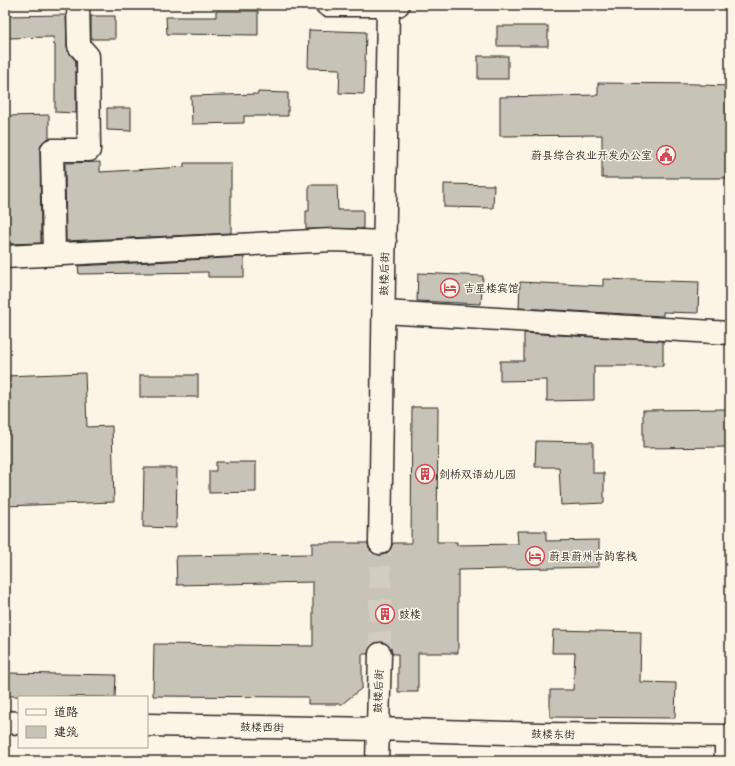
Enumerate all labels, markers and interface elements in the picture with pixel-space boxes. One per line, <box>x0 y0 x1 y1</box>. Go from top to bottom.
public building icon: 蔚县综合农业开发办公室 <box>655 144 677 166</box>
place label: 蔚县综合农业开发办公室 <box>531 149 652 162</box>
street label: 鼓楼后街 <box>378 251 391 296</box>
hotel icon: 吉星楼宾馆 <box>439 277 461 299</box>
place label: 吉星楼宾馆 <box>464 282 519 295</box>
building icon: 剑桥双语幼儿园 <box>414 463 436 485</box>
place label: 剑桥双语幼儿园 <box>439 468 516 481</box>
hotel icon: 蔚县蔚州古韵客栈 <box>524 545 546 567</box>
place label: 蔚县蔚州古韵客栈 <box>549 550 637 563</box>
building icon: 鼓楼 <box>374 603 396 625</box>
place label: 鼓楼 <box>399 608 421 621</box>
street label: 鼓楼后街 <box>371 668 386 713</box>
legend <box>18 696 148 748</box>
text: 道路 <box>54 705 78 720</box>
street label: 鼓楼西街 <box>240 721 285 734</box>
text: 建筑 <box>54 725 78 740</box>
street label: 鼓楼东街 <box>531 728 576 741</box>

